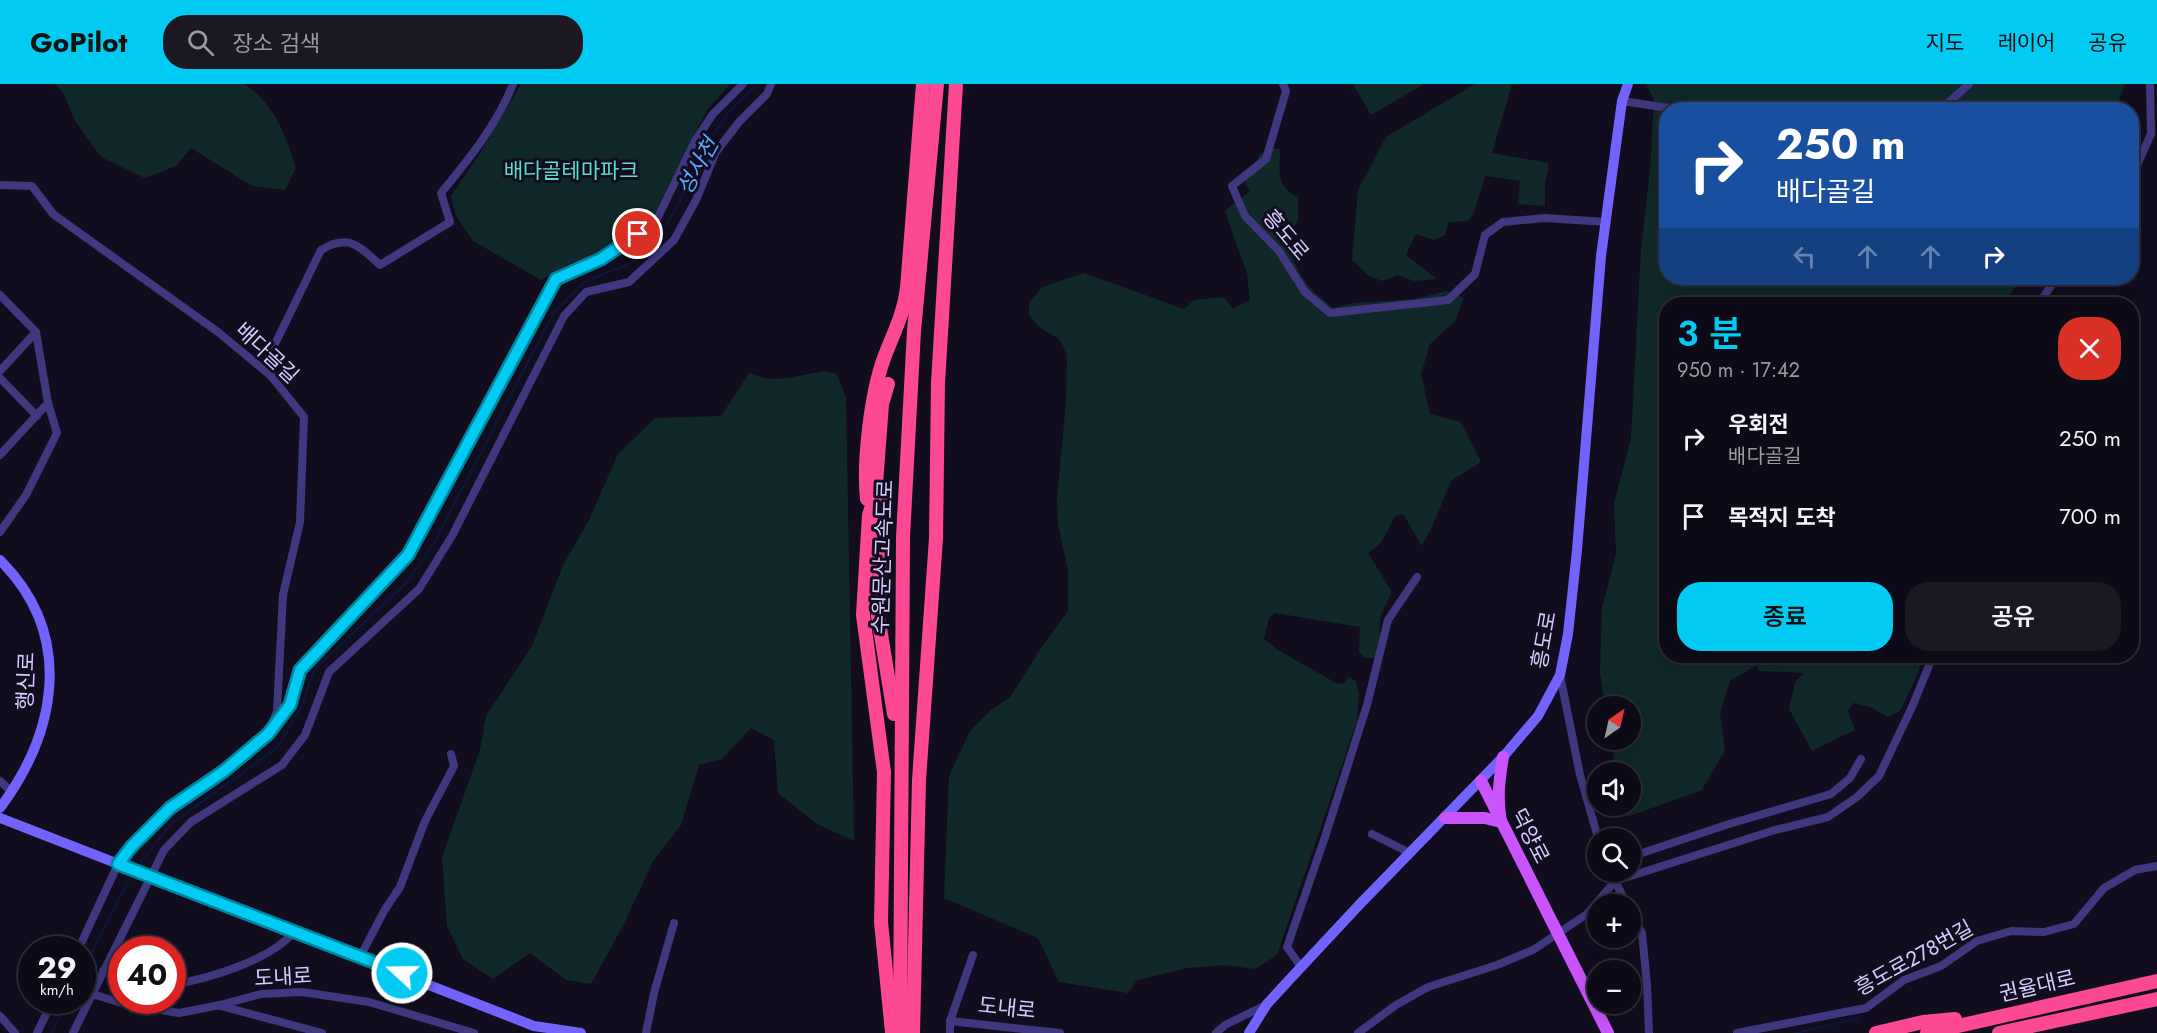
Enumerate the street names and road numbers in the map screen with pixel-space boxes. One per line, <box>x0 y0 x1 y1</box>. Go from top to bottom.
street label: 흥도로 <box>1256 203 1316 267</box>
street label: 배다골길 <box>229 316 305 390</box>
street label: 수원문산고속도로 <box>865 479 901 635</box>
street label: 흥도로 <box>1524 609 1564 671</box>
street label: 행신로 <box>10 652 42 710</box>
street label: 덕양로 <box>1503 803 1557 869</box>
street label: 흥도로278번길 <box>1849 913 1979 1003</box>
street label: 도내로 <box>253 961 313 993</box>
street label: 권율대로 <box>1996 963 2078 1009</box>
street label: 도내로 <box>977 990 1037 1026</box>

